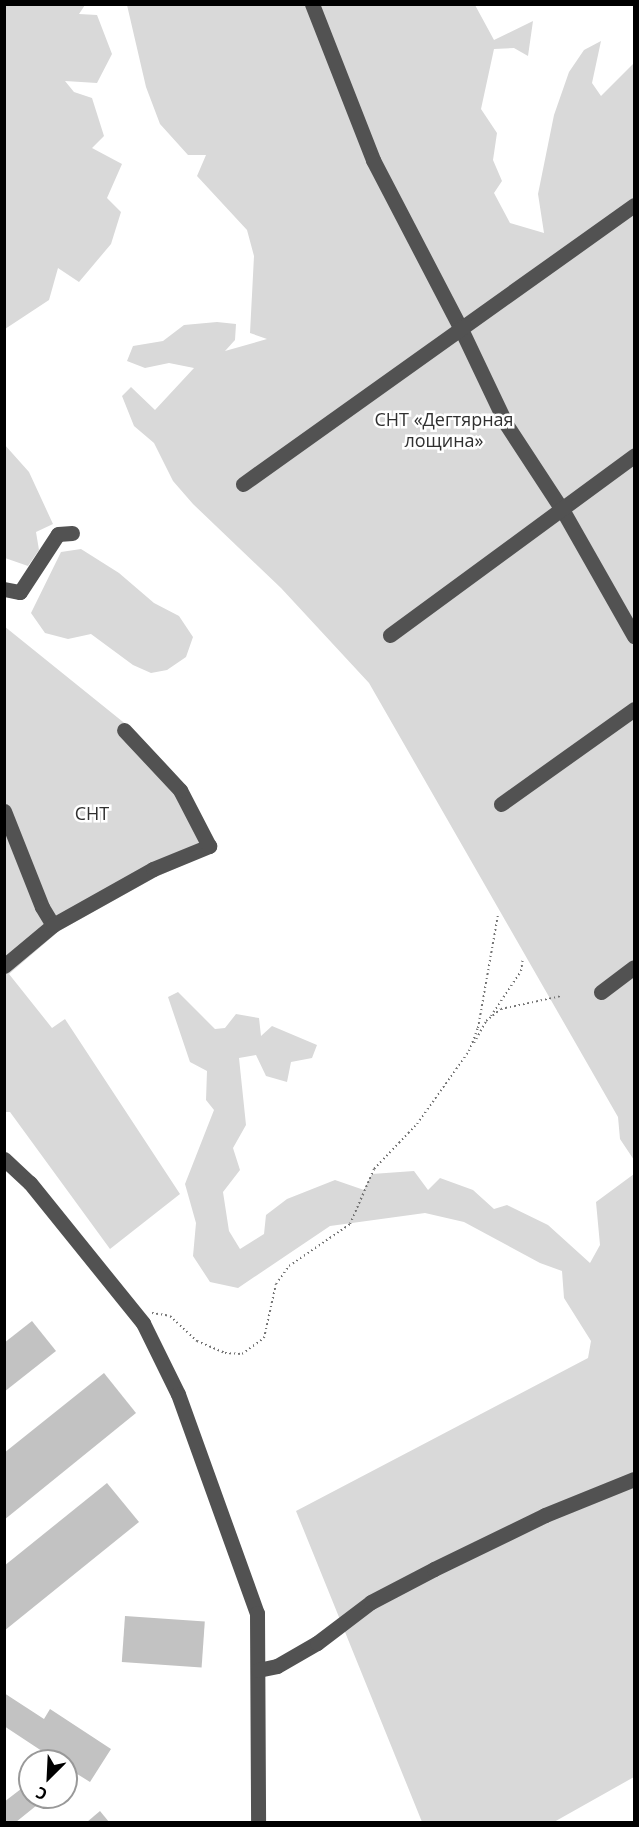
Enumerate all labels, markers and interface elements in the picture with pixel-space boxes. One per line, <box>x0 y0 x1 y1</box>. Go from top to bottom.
park label: СНТ «Дегтярная лощина» <box>374 409 514 452</box>
park label: СНТ <box>75 802 109 824</box>
north arrow <box>18 1749 78 1809</box>
text: С <box>32 1781 51 1806</box>

